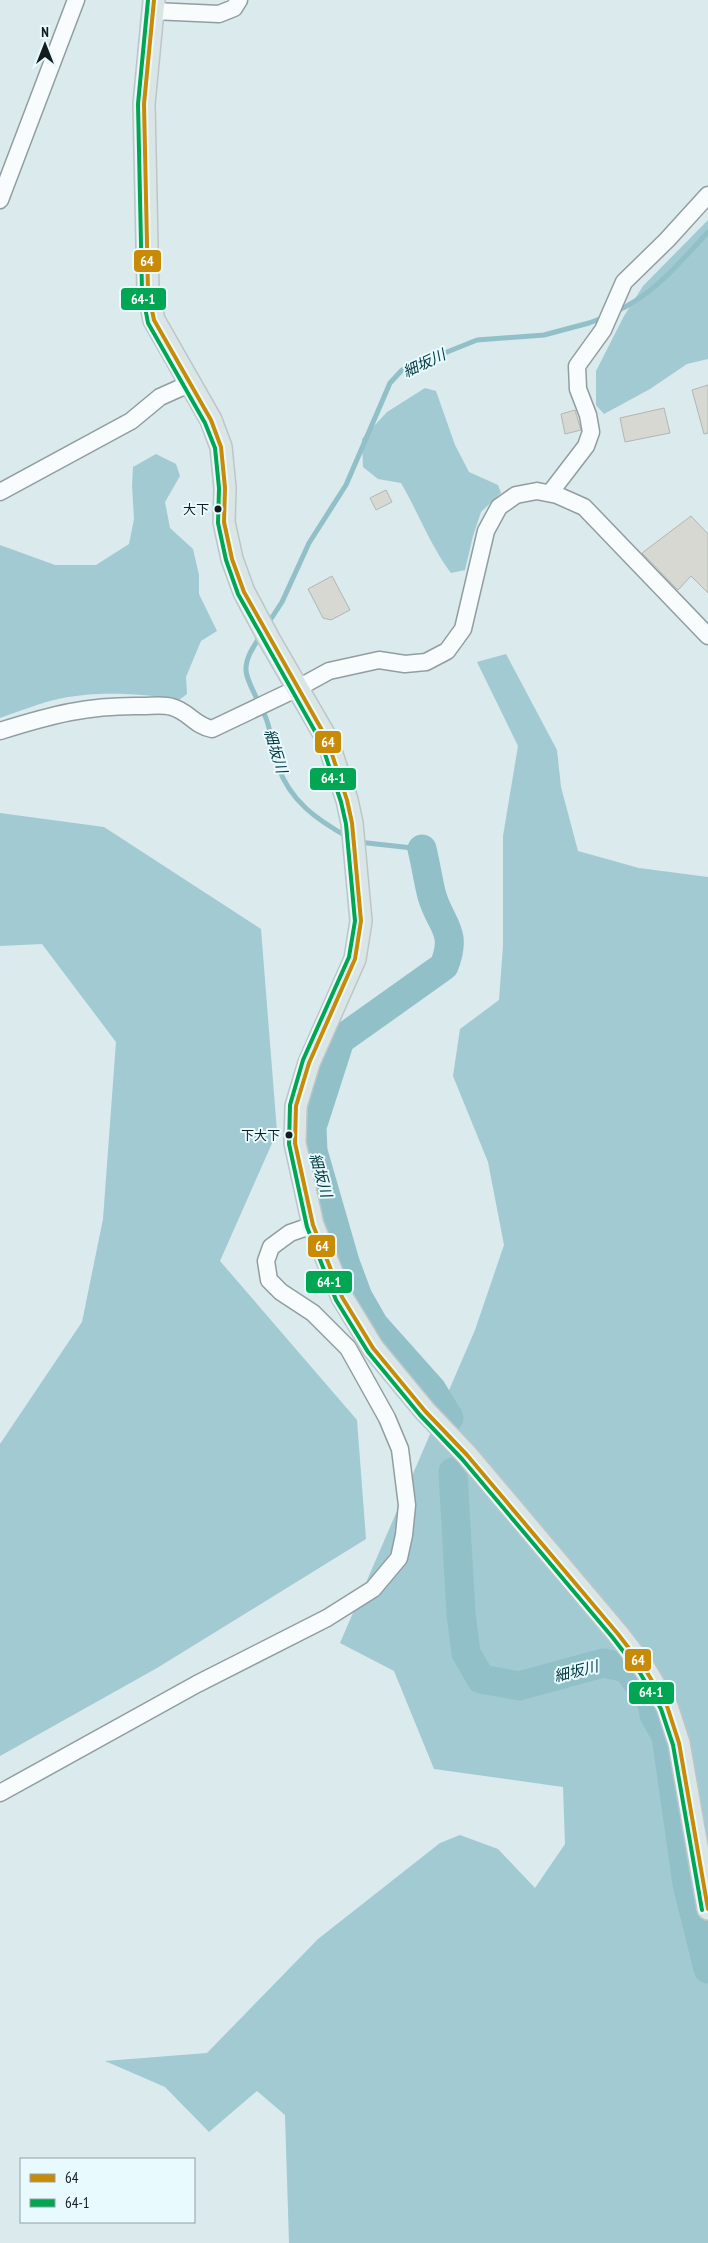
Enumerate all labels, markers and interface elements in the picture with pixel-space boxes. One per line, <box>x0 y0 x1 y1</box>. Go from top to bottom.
north arrow <box>20 20 70 70</box>
text: N <box>41 23 49 41</box>
line badge: 64 <box>133 249 162 273</box>
text: 64 <box>140 252 154 270</box>
line badge: 64-1 <box>120 287 167 311</box>
text: 64-1 <box>131 290 155 308</box>
water label: 細坂川 <box>400 344 450 381</box>
place label: 大下 <box>183 501 209 518</box>
marker: 大下 <box>213 504 223 514</box>
water label: 細坂川 <box>260 727 292 777</box>
line badge: 64 <box>314 730 342 754</box>
text: 64 <box>321 733 335 751</box>
line badge: 64-1 <box>309 767 357 791</box>
text: 64-1 <box>321 769 345 787</box>
place label: 下大下 <box>241 1127 280 1144</box>
marker: 下大下 <box>284 1130 294 1140</box>
water label: 細坂川 <box>306 1151 337 1201</box>
line badge: 64 <box>307 1234 336 1258</box>
text: 64 <box>315 1237 329 1255</box>
line badge: 64-1 <box>305 1270 353 1294</box>
text: 64-1 <box>317 1273 341 1291</box>
line badge: 64 <box>624 1648 652 1672</box>
text: 64 <box>631 1651 645 1669</box>
water label: 細坂川 <box>552 1656 602 1686</box>
line badge: 64-1 <box>628 1681 675 1705</box>
text: 64-1 <box>639 1683 663 1701</box>
legend <box>20 2158 195 2223</box>
text: 64 <box>65 2168 79 2187</box>
text: 64-1 <box>65 2193 90 2212</box>

